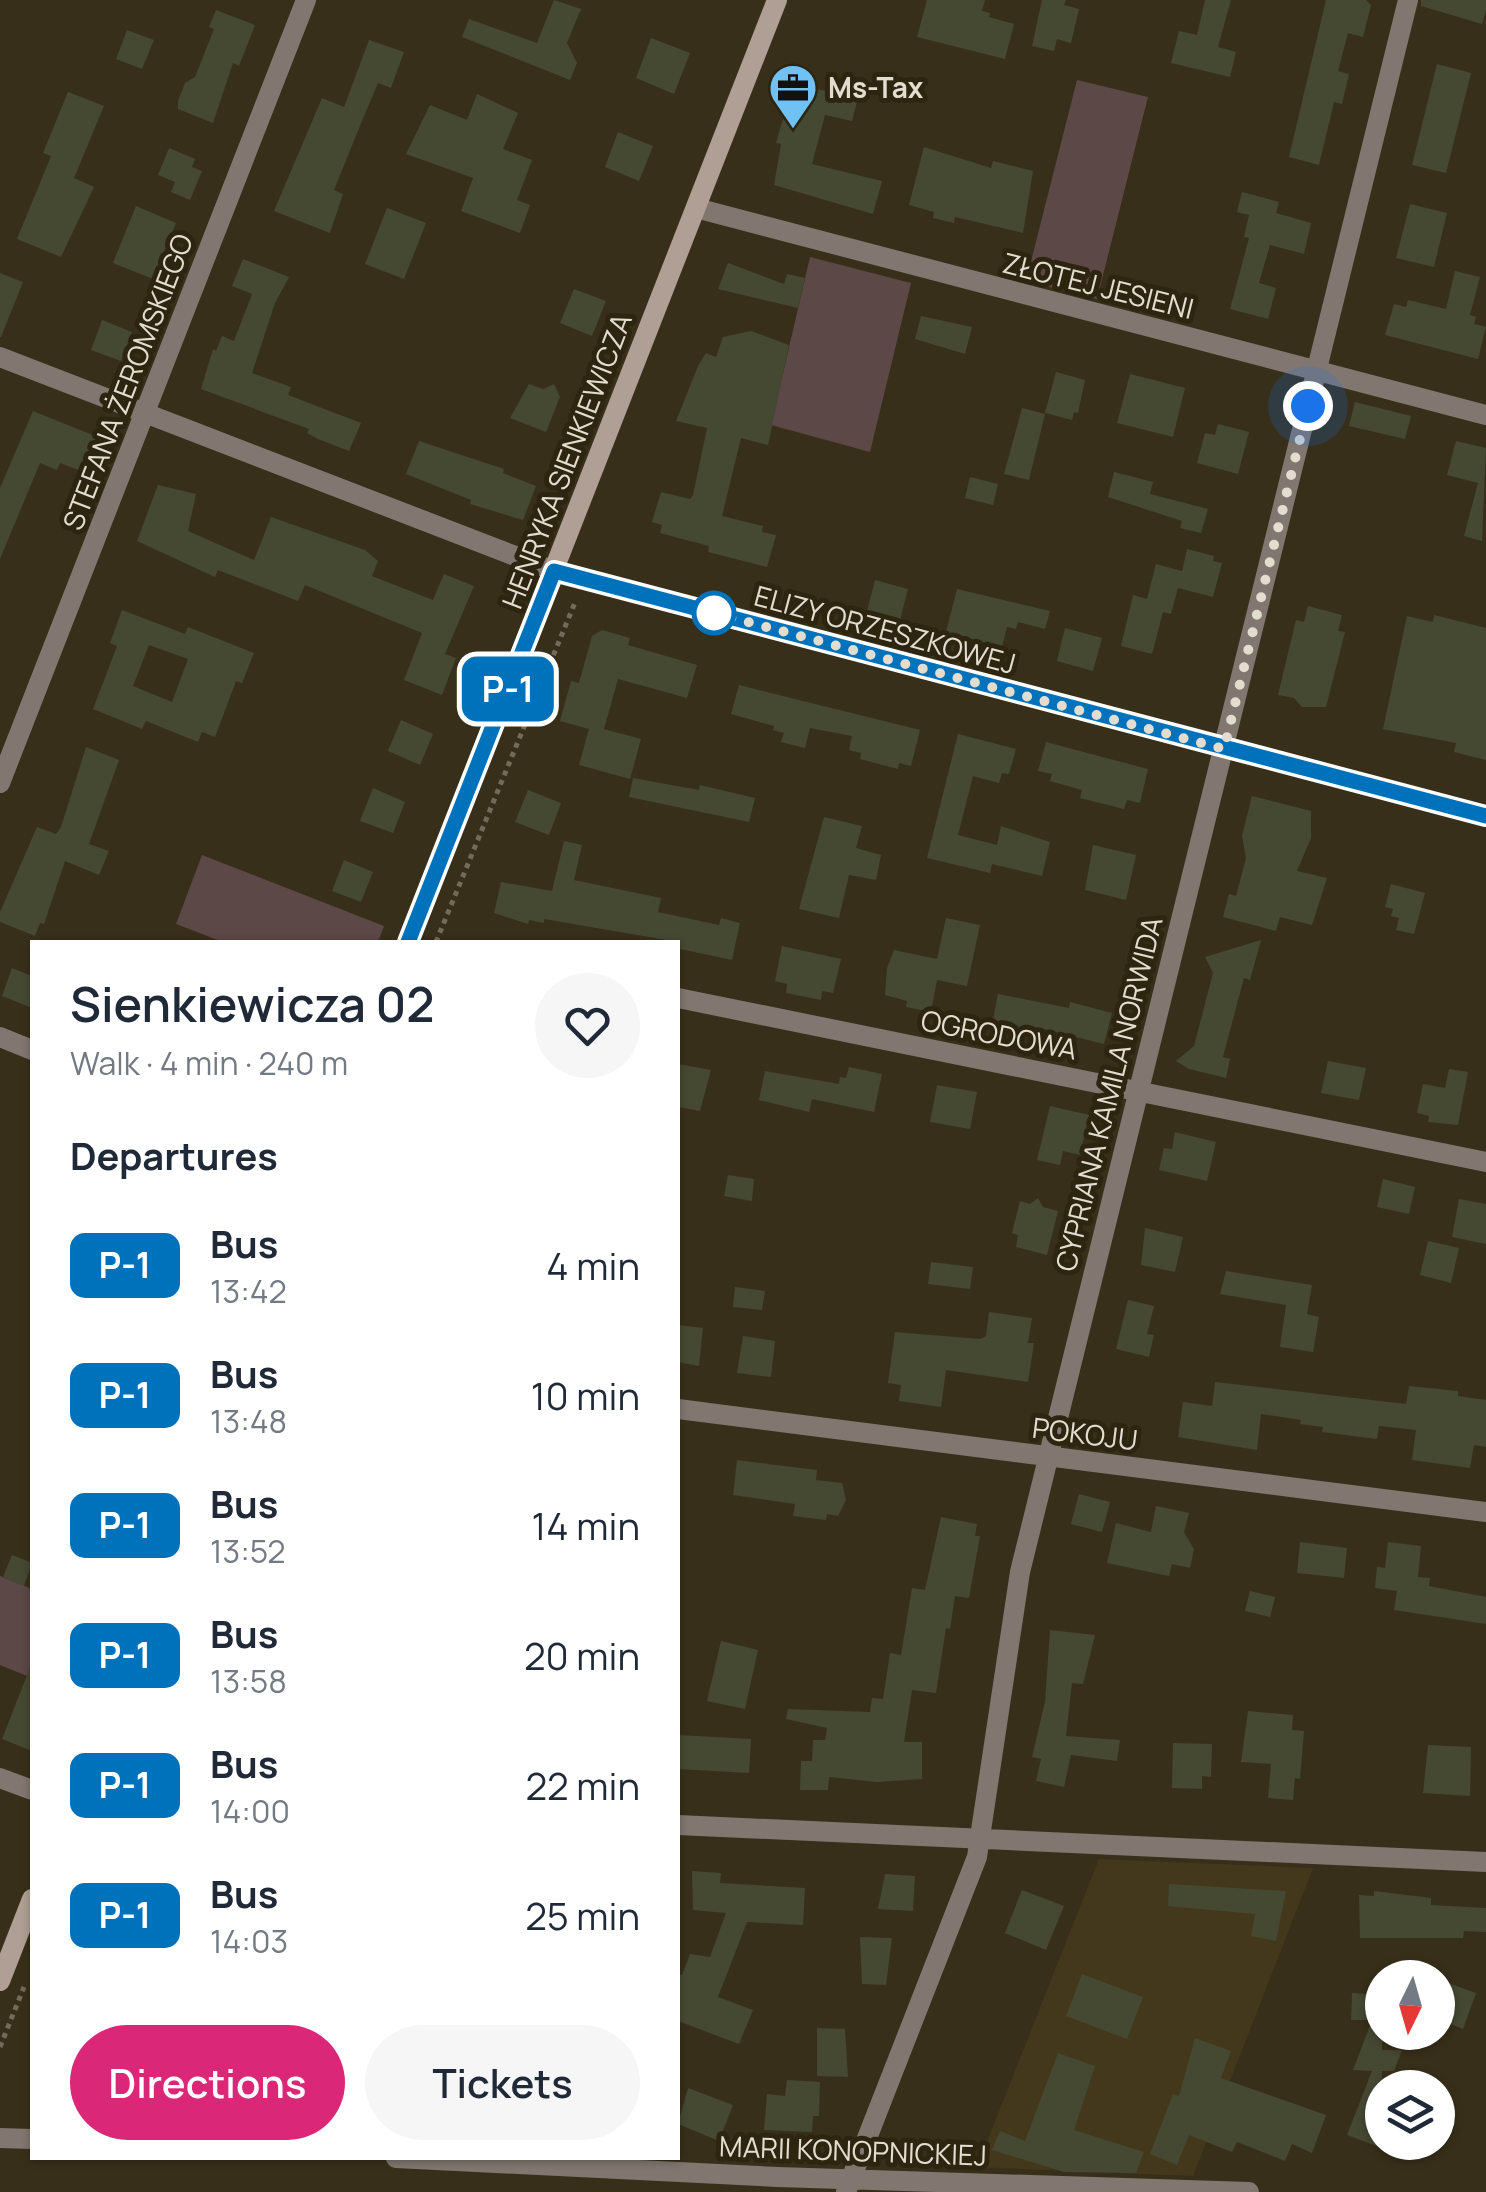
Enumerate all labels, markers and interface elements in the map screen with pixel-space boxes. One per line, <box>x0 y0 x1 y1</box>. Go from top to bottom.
office icon: Ms-Tax <box>767 62 819 130</box>
place label: Ms-Tax <box>828 68 924 106</box>
street label: STEFANA ŻEROMSKIEGO <box>53 228 201 535</box>
street label: ZŁOTEJ JESIENI <box>999 243 1198 327</box>
street label: HENRYKA SIENKIEWICZA <box>492 308 640 614</box>
your location <box>1283 381 1333 431</box>
street label: ELIZY ORZESZKOWEJ <box>750 576 1020 682</box>
unlabelled marker <box>693 592 735 634</box>
line badge: P-1 <box>450 656 566 722</box>
text: P-1 <box>482 665 534 713</box>
street label: CYPRIANA KAMILA NORWIDA <box>1046 912 1171 1275</box>
text: Sienkiewicza 02 <box>70 971 435 1036</box>
button: heart <box>535 973 640 1078</box>
street label: OGRODOWA <box>918 1000 1081 1068</box>
text: Walk · 4 min · 240 m <box>70 1041 348 1085</box>
text: Departures <box>70 1129 278 1181</box>
text: Bus <box>210 1217 278 1269</box>
text: 4 min <box>546 1239 640 1291</box>
text: P-1 <box>99 1241 151 1289</box>
text: 13:42 <box>210 1269 287 1313</box>
text: Bus <box>210 1347 278 1399</box>
text: 10 min <box>531 1369 640 1421</box>
text: P-1 <box>99 1371 151 1419</box>
text: 13:48 <box>210 1399 287 1443</box>
street label: POKOJU <box>1030 1408 1140 1458</box>
text: Bus <box>210 1477 278 1529</box>
text: 14 min <box>532 1499 640 1551</box>
text: P-1 <box>99 1501 151 1549</box>
text: 13:52 <box>210 1529 286 1573</box>
text: Bus <box>210 1607 278 1659</box>
text: 20 min <box>524 1629 640 1681</box>
text: P-1 <box>99 1631 151 1679</box>
text: 13:58 <box>210 1659 287 1703</box>
text: Bus <box>210 1737 278 1789</box>
text: 22 min <box>525 1759 640 1811</box>
text: P-1 <box>99 1761 151 1809</box>
text: 14:00 <box>210 1789 290 1833</box>
text: Bus <box>210 1867 278 1919</box>
text: 25 min <box>525 1889 640 1941</box>
text: P-1 <box>99 1891 151 1939</box>
text: 14:03 <box>210 1919 288 1963</box>
north arrow <box>1365 1960 1455 2050</box>
map controls <box>1365 1960 1455 2160</box>
button: Directions <box>70 2025 345 2140</box>
button: Tickets <box>365 2025 640 2140</box>
button: layers <box>1365 2070 1455 2160</box>
street label: MARII KONOPNICKIEJ <box>719 2126 987 2174</box>

